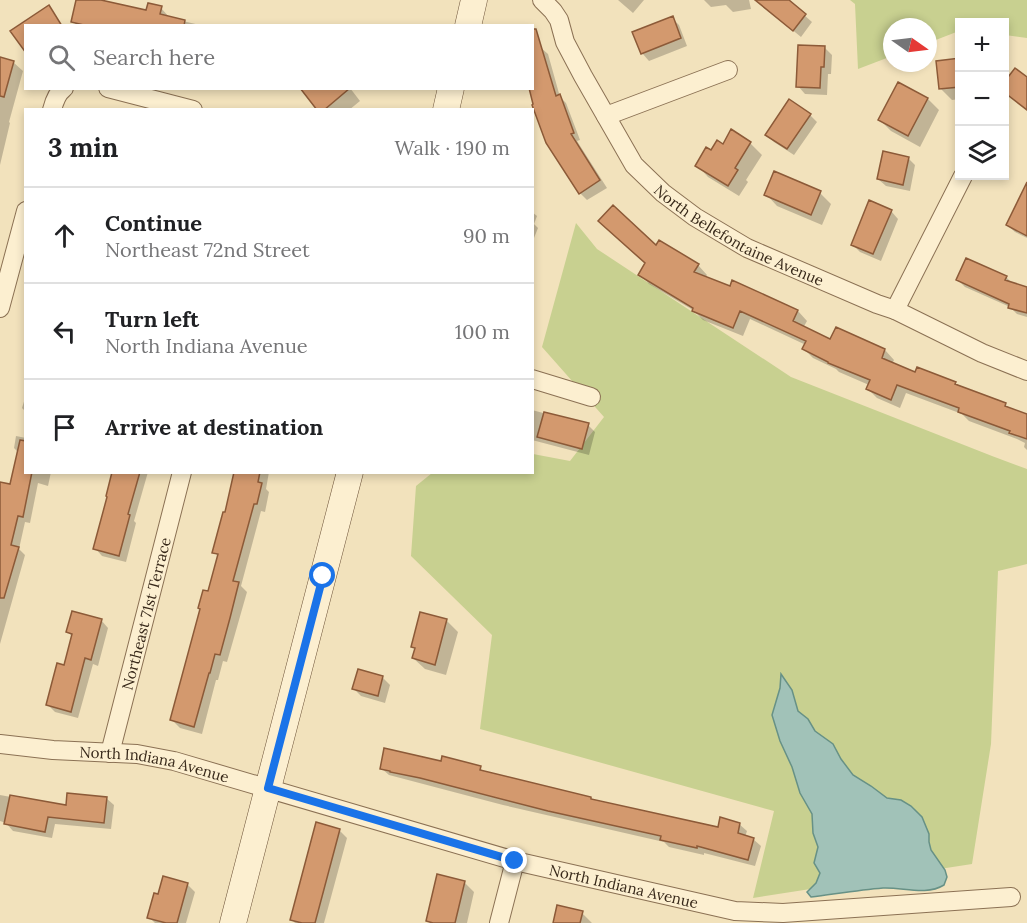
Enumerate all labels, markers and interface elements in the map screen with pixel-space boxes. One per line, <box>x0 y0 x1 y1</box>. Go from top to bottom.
north arrow <box>883 18 937 72</box>
map controls <box>955 18 1009 180</box>
button: + <box>955 18 1009 72</box>
search box <box>24 24 534 90</box>
icon: search <box>45 41 78 74</box>
text: Search here <box>93 43 215 71</box>
button: − <box>955 72 1009 126</box>
button: layers <box>955 126 1009 180</box>
text: 3 min <box>48 131 118 164</box>
text: Walk · 190 m <box>394 135 510 160</box>
street label: North Bellefontaine Avenue <box>650 180 827 290</box>
text: Continue <box>105 209 202 237</box>
icon: ahead <box>48 219 81 252</box>
text: 90 m <box>463 223 510 248</box>
text: Northeast 72nd Street <box>105 237 310 262</box>
text: Turn left <box>105 305 199 333</box>
icon: left <box>48 315 81 348</box>
text: 100 m <box>455 319 510 344</box>
text: North Indiana Avenue <box>105 333 308 358</box>
icon: arrive <box>48 411 81 444</box>
text: Arrive at destination <box>105 413 323 441</box>
street label: Northeast 71st Terrace <box>117 535 174 692</box>
route start <box>309 562 335 588</box>
street label: North Indiana Avenue <box>79 742 231 786</box>
route end <box>501 847 527 873</box>
street label: North Indiana Avenue <box>547 860 700 912</box>

